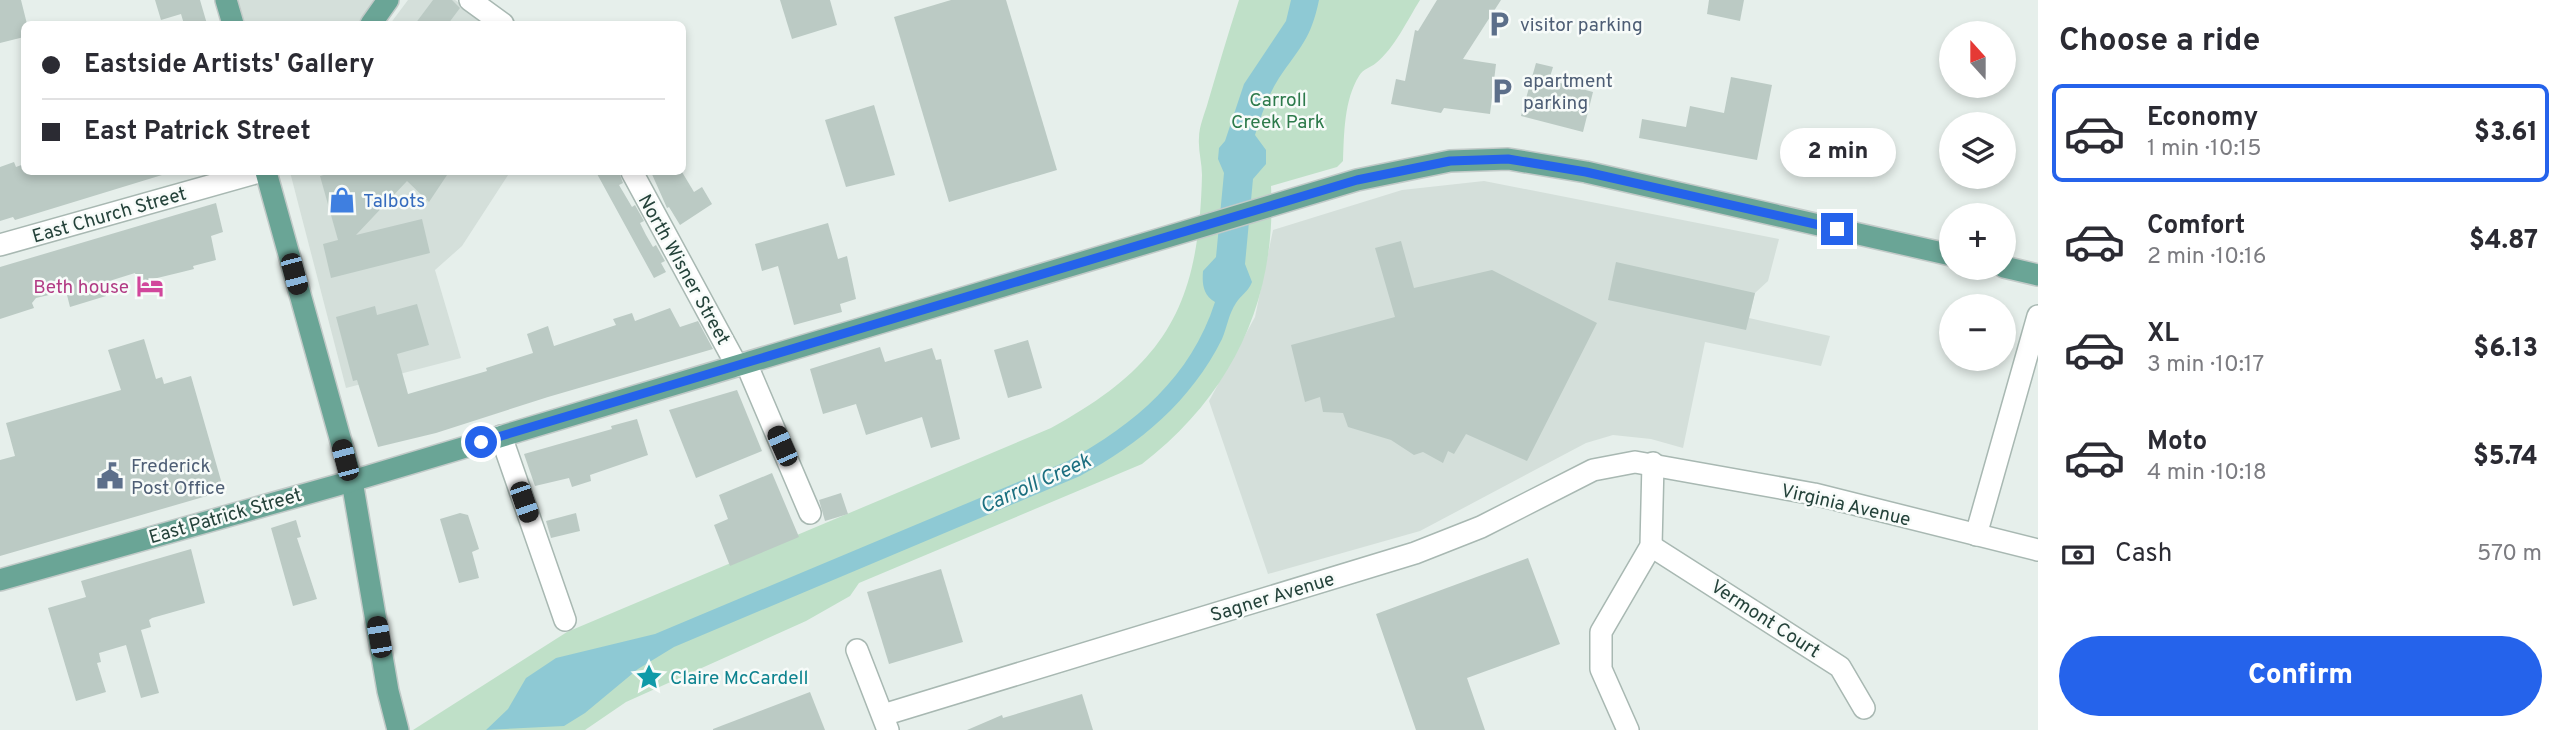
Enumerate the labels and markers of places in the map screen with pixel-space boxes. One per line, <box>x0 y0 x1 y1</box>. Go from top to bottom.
parking icon: visitor parking <box>1484 9 1514 39</box>
place label: visitor parking <box>1520 14 1643 38</box>
place label: apartment parking <box>1523 70 1613 116</box>
parking icon: apartment parking <box>1487 76 1517 106</box>
shop icon: Talbots <box>327 185 357 215</box>
place label: Talbots <box>363 190 425 214</box>
hotel icon: Beth house <box>135 271 165 301</box>
place label: Beth house <box>33 276 129 300</box>
place label: Frederick Post Office <box>131 455 225 501</box>
public building icon: Frederick Post Office <box>95 461 125 491</box>
place icon: Claire McCardell <box>634 662 664 692</box>
place label: Claire McCardell <box>670 667 808 691</box>

